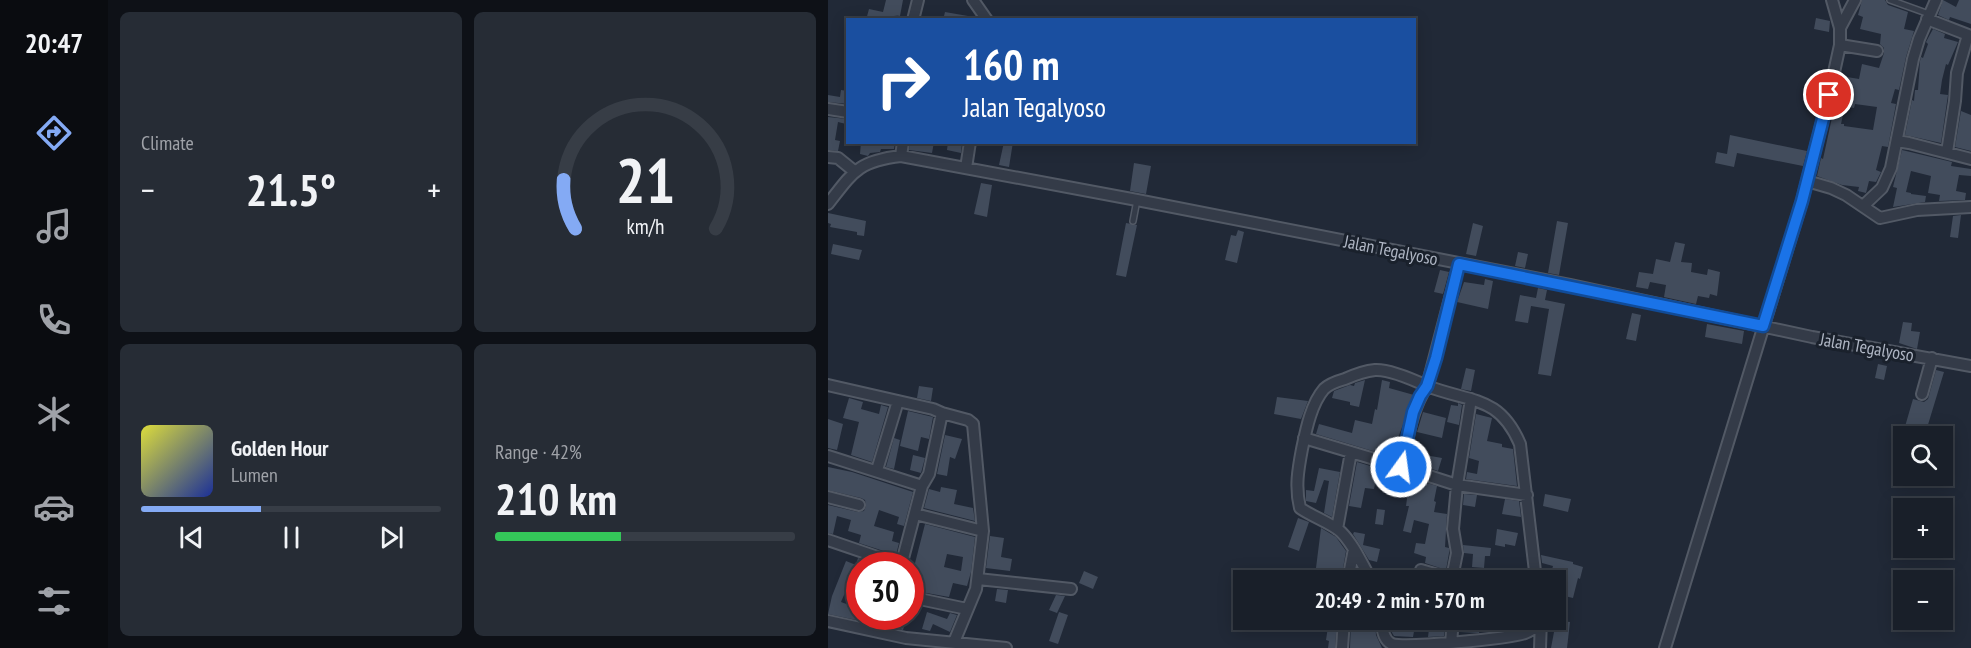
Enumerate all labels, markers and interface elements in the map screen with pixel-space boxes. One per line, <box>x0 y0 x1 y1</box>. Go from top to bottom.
text: 20:47 <box>25 26 83 60</box>
text: 160 m <box>963 37 1060 92</box>
icon: right <box>864 42 942 120</box>
pin <box>1803 69 1854 120</box>
icon: arrive <box>1812 78 1845 111</box>
text: Jalan Tegalyoso <box>963 90 1106 124</box>
icon: directions <box>33 112 75 154</box>
text: Climate <box>141 130 194 156</box>
text: 21 <box>615 139 675 220</box>
text: 21.5° <box>246 160 336 218</box>
text: − <box>141 168 155 211</box>
text: + <box>427 168 441 211</box>
icon: music <box>33 205 75 247</box>
text: km/h <box>626 212 664 240</box>
street label: Jalan Tegalyoso <box>1341 229 1440 270</box>
icon: phone <box>33 299 75 341</box>
street label: Jalan Tegalyoso <box>1817 327 1916 367</box>
icon: climate <box>33 393 75 435</box>
map controls <box>1893 426 1953 630</box>
button: search <box>1893 426 1953 486</box>
text: Golden Hour <box>231 434 329 462</box>
position arrow <box>1369 435 1433 499</box>
text: Range · 42% <box>495 439 582 465</box>
text: Lumen <box>231 462 278 488</box>
text: 210 km <box>495 469 617 527</box>
icon: car <box>33 486 75 528</box>
button: + <box>1893 498 1953 558</box>
icon: previous <box>175 521 208 554</box>
icon: pause <box>275 521 308 554</box>
icon: next <box>375 521 408 554</box>
speed limit sign: 30 <box>846 552 924 630</box>
button: − <box>1893 570 1953 630</box>
icon: filters <box>33 580 75 622</box>
text: 20:49 · 2 min · 570 m <box>1314 586 1485 614</box>

